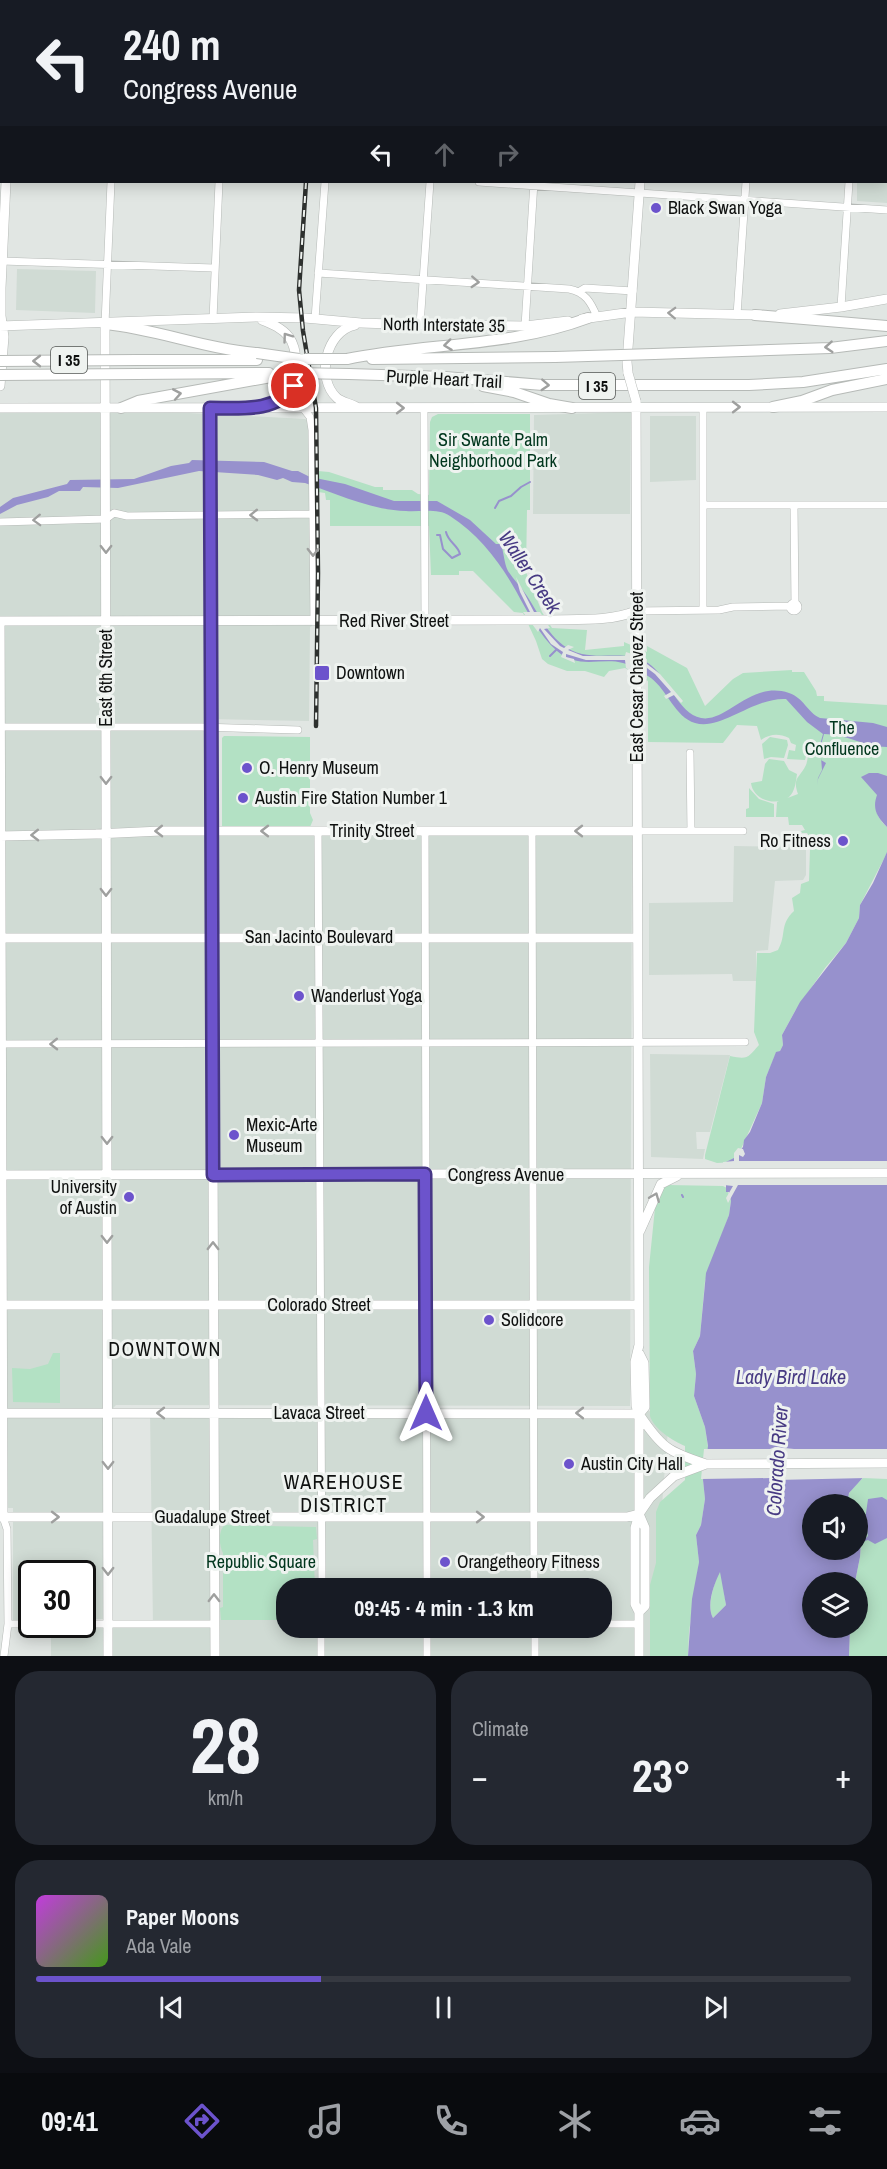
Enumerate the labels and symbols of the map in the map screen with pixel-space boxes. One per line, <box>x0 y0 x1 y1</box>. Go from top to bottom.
place label: Black Swan Yoga <box>668 195 782 220</box>
marker: Black Swan Yoga <box>649 201 663 215</box>
one-way arrow <box>471 276 480 289</box>
one-way arrow <box>668 307 677 319</box>
street label: North Interstate 35 <box>383 311 505 338</box>
one-way arrow <box>283 333 294 344</box>
one-way arrow <box>444 338 453 350</box>
one-way arrow <box>824 341 833 354</box>
road number: I 35 <box>51 347 87 373</box>
one-way arrow <box>32 354 41 367</box>
pin <box>268 360 319 411</box>
street label: Purple Heart Trail <box>386 363 502 394</box>
road number: I 35 <box>579 373 615 399</box>
one-way arrow <box>541 378 550 391</box>
one-way arrow <box>172 388 182 401</box>
one-way arrow <box>732 401 741 413</box>
one-way arrow <box>396 402 405 414</box>
park label: Sir Swante Palm Neighborhood Park <box>429 427 558 473</box>
one-way arrow <box>250 509 259 521</box>
one-way arrow <box>33 514 42 527</box>
water label: Waller Creek <box>493 525 568 619</box>
one-way arrow <box>100 545 112 554</box>
one-way arrow <box>307 547 319 556</box>
street label: East Cesar Chavez Street <box>624 592 649 762</box>
street label: Red River Street <box>339 608 449 633</box>
street label: East 6th Street <box>93 629 118 727</box>
place label: Downtown <box>336 660 405 685</box>
marker: Downtown <box>313 664 331 682</box>
park label: The Confluence <box>805 715 879 761</box>
place label: O. Henry Museum <box>259 755 379 780</box>
marker: O. Henry Museum <box>240 761 254 775</box>
one-way arrow <box>100 776 112 785</box>
place label: Austin Fire Station Number 1 <box>254 785 448 810</box>
marker: Austin Fire Station Number 1 <box>236 791 250 805</box>
street label: Trinity Street <box>330 818 414 843</box>
one-way arrow <box>154 825 163 837</box>
one-way arrow <box>260 825 269 837</box>
one-way arrow <box>574 825 583 837</box>
place label: Ro Fitness <box>760 828 831 853</box>
one-way arrow <box>31 829 40 841</box>
marker: Ro Fitness <box>836 834 850 848</box>
one-way arrow <box>100 888 112 897</box>
street label: San Jacinto Boulevard <box>245 924 393 949</box>
place label: Wanderlust Yoga <box>311 983 422 1008</box>
marker: Wanderlust Yoga <box>292 989 306 1003</box>
one-way arrow <box>50 1038 59 1050</box>
place label: Mexic-Arte Museum <box>246 1112 317 1158</box>
marker: Mexic-Arte Museum <box>227 1128 241 1142</box>
one-way arrow <box>101 1136 113 1145</box>
street label: Congress Avenue <box>448 1162 564 1187</box>
place label: University of Austin <box>51 1174 118 1220</box>
marker: University of Austin <box>122 1190 136 1204</box>
one-way arrow <box>648 1193 660 1204</box>
one-way arrow <box>101 1235 113 1244</box>
one-way arrow <box>207 1242 219 1251</box>
street label: Colorado Street <box>267 1292 371 1317</box>
place label: Solidcore <box>501 1307 563 1332</box>
marker: Solidcore <box>482 1313 496 1327</box>
district label: DOWNTOWN <box>108 1335 222 1362</box>
water label: Lady Bird Lake <box>736 1363 846 1390</box>
position arrow <box>394 1381 458 1445</box>
street label: Lavaca Street <box>273 1400 365 1425</box>
water label: Colorado River <box>759 1404 794 1517</box>
one-way arrow <box>156 1407 165 1419</box>
one-way arrow <box>576 1407 585 1419</box>
place label: Austin City Hall <box>580 1451 683 1476</box>
marker: Austin City Hall <box>562 1457 576 1471</box>
one-way arrow <box>102 1461 114 1470</box>
district label: WAREHOUSE DISTRICT <box>284 1468 404 1518</box>
street label: Guadalupe Street <box>154 1504 270 1529</box>
one-way arrow <box>51 1511 60 1523</box>
one-way arrow <box>476 1511 485 1523</box>
park label: Republic Square <box>206 1549 316 1574</box>
place label: Orangetheory Fitness <box>457 1549 600 1574</box>
marker: Orangetheory Fitness <box>438 1555 452 1569</box>
speed limit sign: 30 <box>18 1560 96 1638</box>
one-way arrow <box>102 1566 114 1575</box>
one-way arrow <box>208 1593 220 1602</box>

